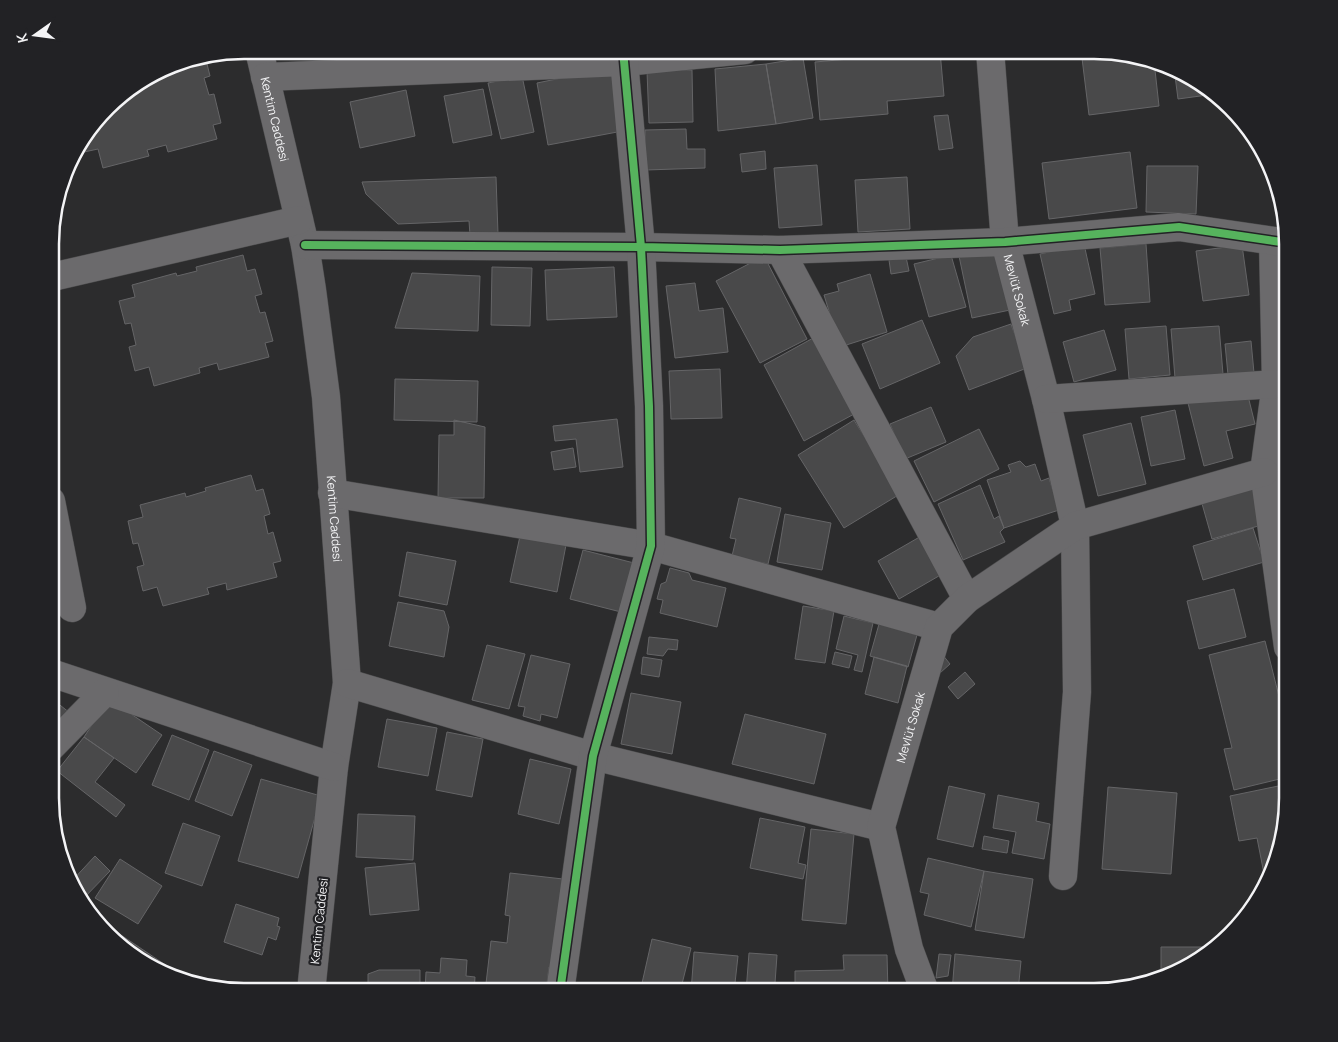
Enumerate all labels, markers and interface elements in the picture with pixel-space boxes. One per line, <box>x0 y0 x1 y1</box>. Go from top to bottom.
north arrow <box>10 10 60 60</box>
text: K <box>11 31 32 45</box>
street label: Kentim Caddesi <box>257 75 294 163</box>
street label: Mevlüt Sokak <box>1000 252 1035 328</box>
street label: Kentim Caddesi <box>323 475 347 563</box>
street label: Mevlüt Sokak <box>892 689 929 765</box>
street label: Kentim Caddesi <box>306 877 332 965</box>

